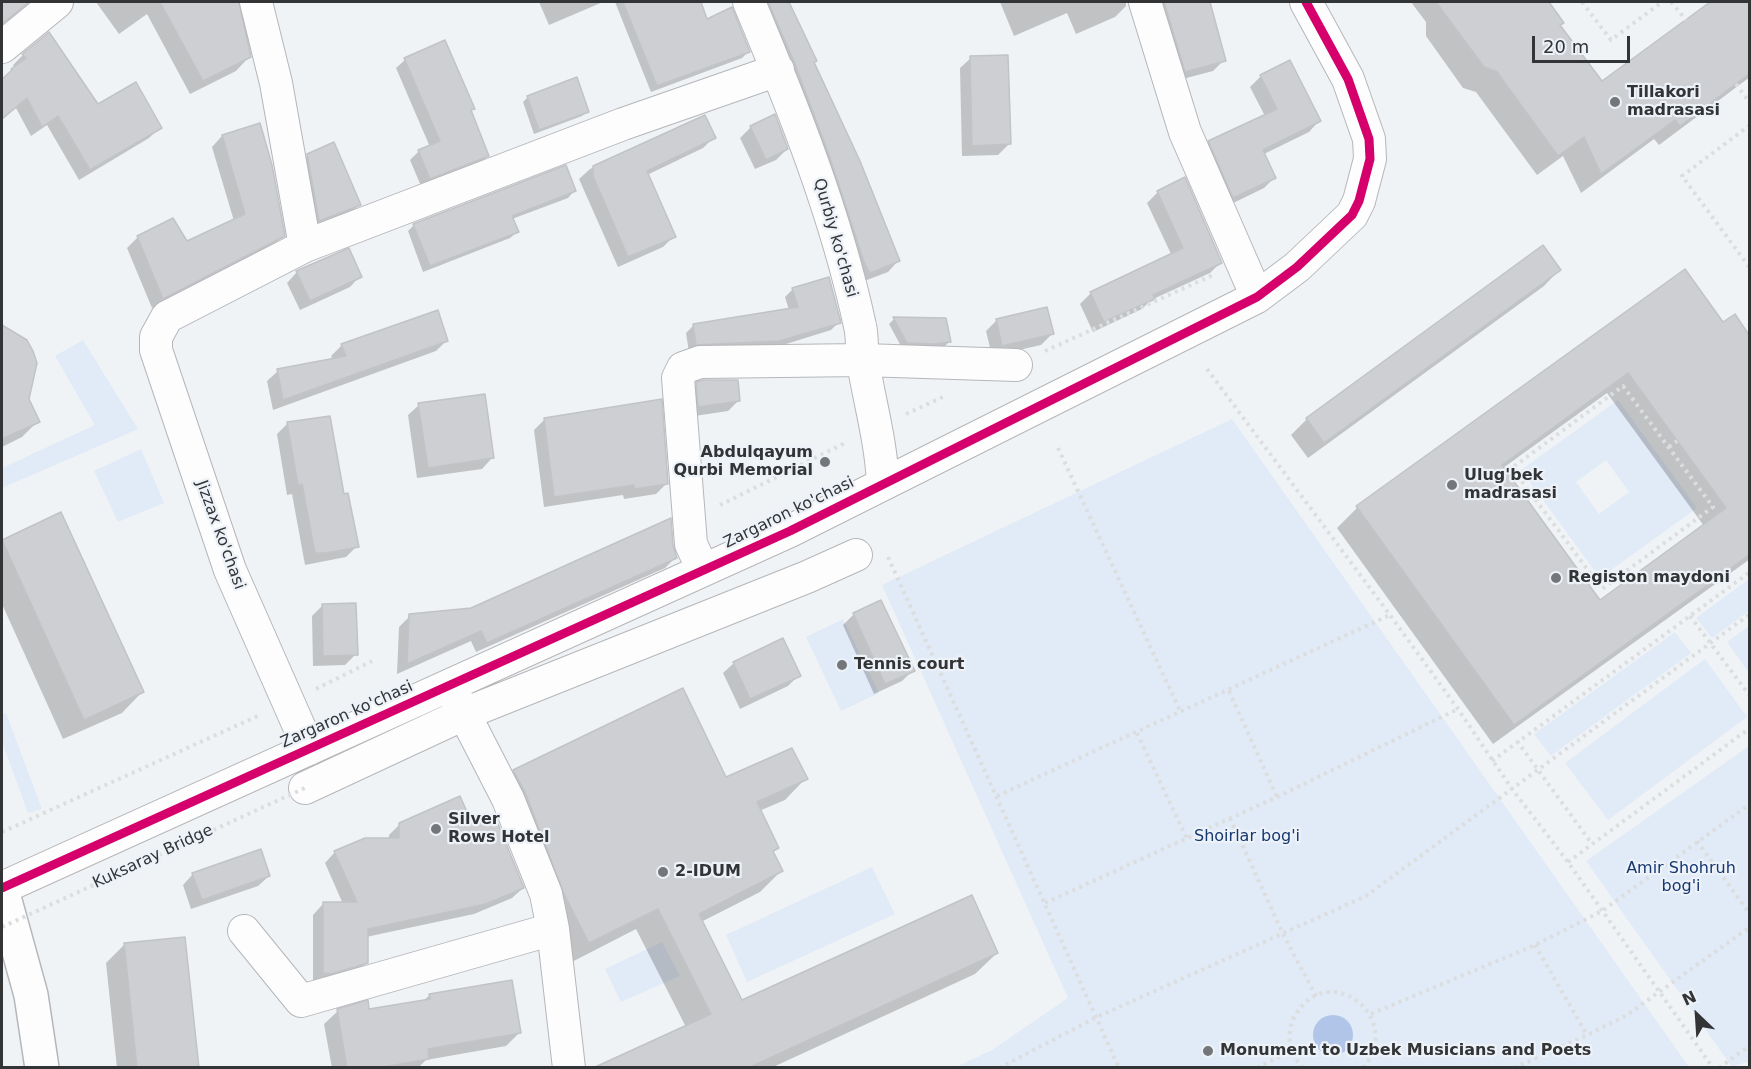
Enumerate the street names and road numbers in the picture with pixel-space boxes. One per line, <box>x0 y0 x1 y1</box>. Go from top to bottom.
street label: Qurbiy ko'chasi <box>809 176 861 300</box>
street label: Zargaron ko'chasi <box>721 473 857 553</box>
street label: Jizzax ko'chasi <box>191 478 249 592</box>
street label: Zargaron ko'chasi <box>278 677 416 753</box>
street label: Kuksaray Bridge <box>90 821 216 893</box>

